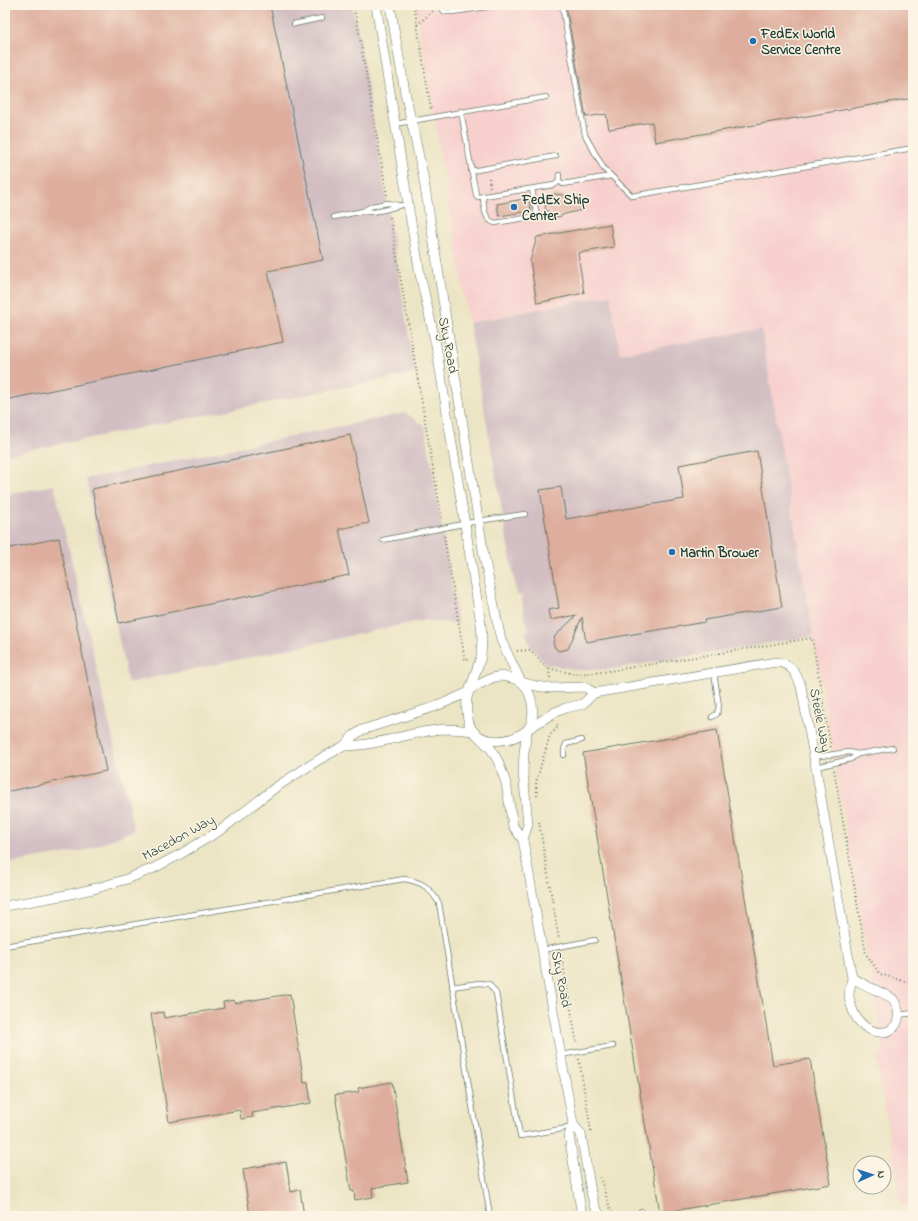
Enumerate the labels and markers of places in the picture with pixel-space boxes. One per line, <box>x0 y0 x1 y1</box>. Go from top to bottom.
place label: FedEx World Service Centre <box>760 24 841 61</box>
marker: FedEx World Service Centre <box>748 36 758 46</box>
place label: FedEx Ship Center <box>521 190 590 227</box>
marker: FedEx Ship Center <box>509 202 519 212</box>
place label: Martin Brower <box>680 543 760 564</box>
marker: Martin Brower <box>667 547 677 557</box>

